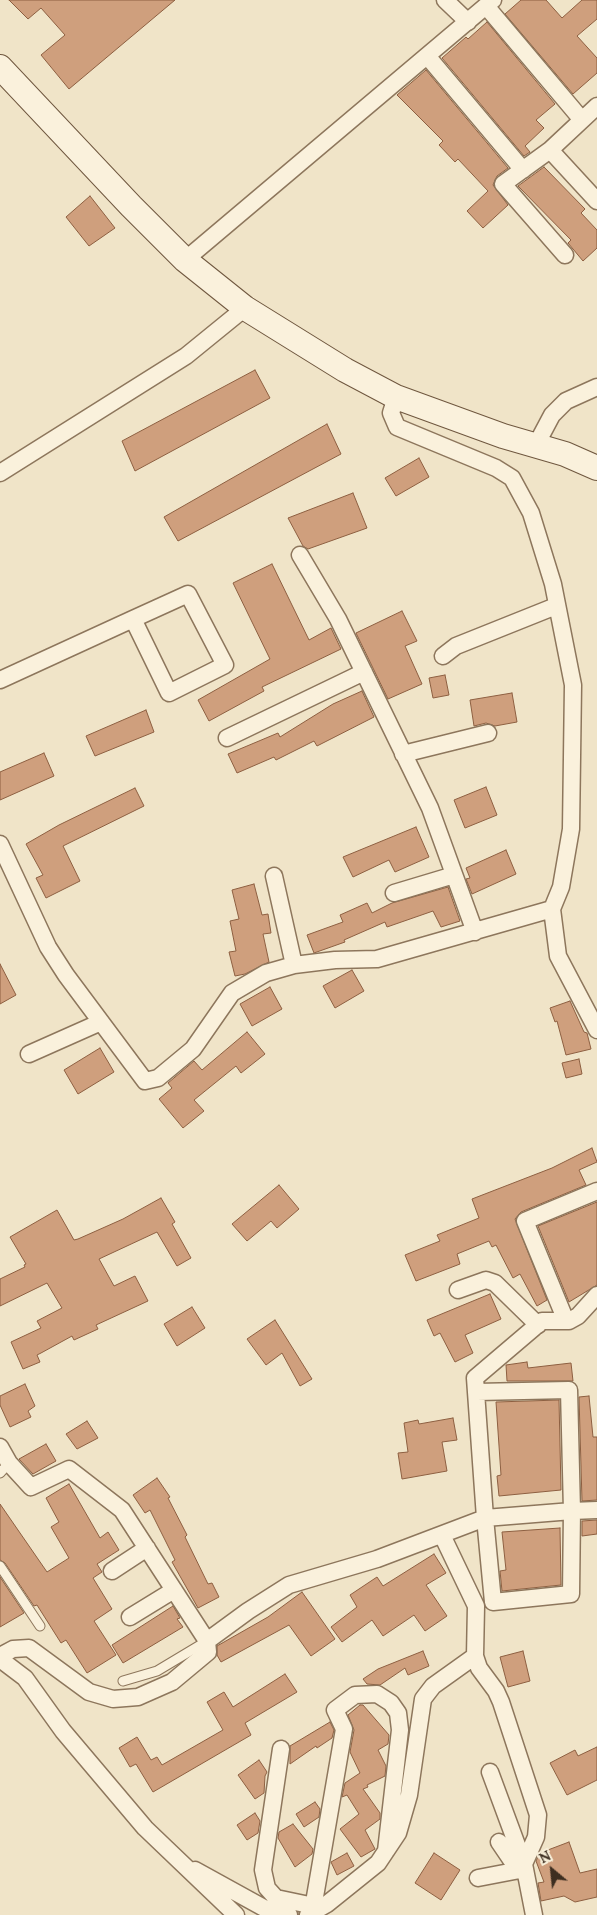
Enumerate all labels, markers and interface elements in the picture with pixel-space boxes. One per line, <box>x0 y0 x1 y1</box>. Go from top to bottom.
north arrow <box>527 1845 577 1895</box>
text: N <box>536 1846 554 1867</box>

